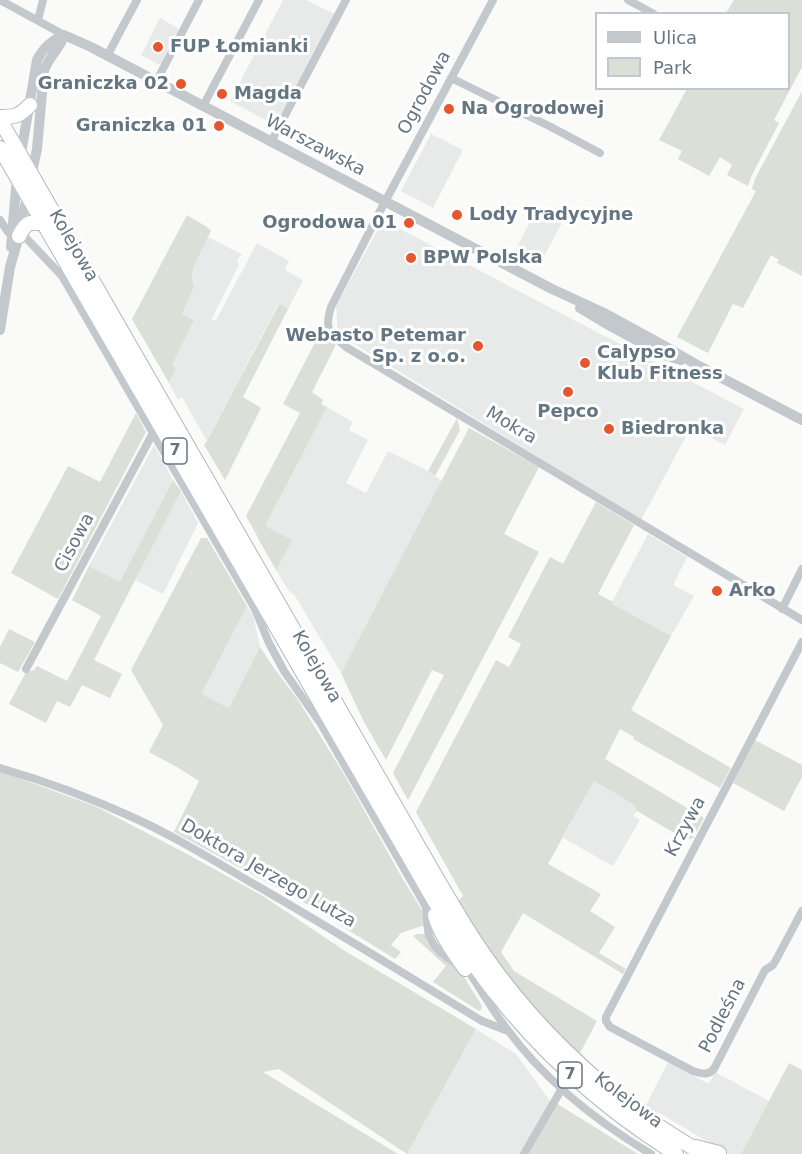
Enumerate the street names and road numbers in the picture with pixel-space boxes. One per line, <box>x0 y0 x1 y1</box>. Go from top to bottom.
street label: Ogrodowa <box>394 47 456 139</box>
street label: Warszawska <box>261 111 369 181</box>
street label: Kolejowa <box>44 206 102 286</box>
street label: Mokra <box>482 402 540 450</box>
road number: 7 <box>163 438 187 464</box>
street label: Cisowa <box>51 510 99 576</box>
street label: Kolejowa <box>287 627 345 707</box>
street label: Krzywa <box>661 793 711 861</box>
street label: Doktora Jerzego Lutza <box>177 815 359 933</box>
street label: Podleśna <box>695 975 751 1057</box>
road number: 7 <box>558 1062 582 1088</box>
street label: Kolejowa <box>590 1068 666 1134</box>

